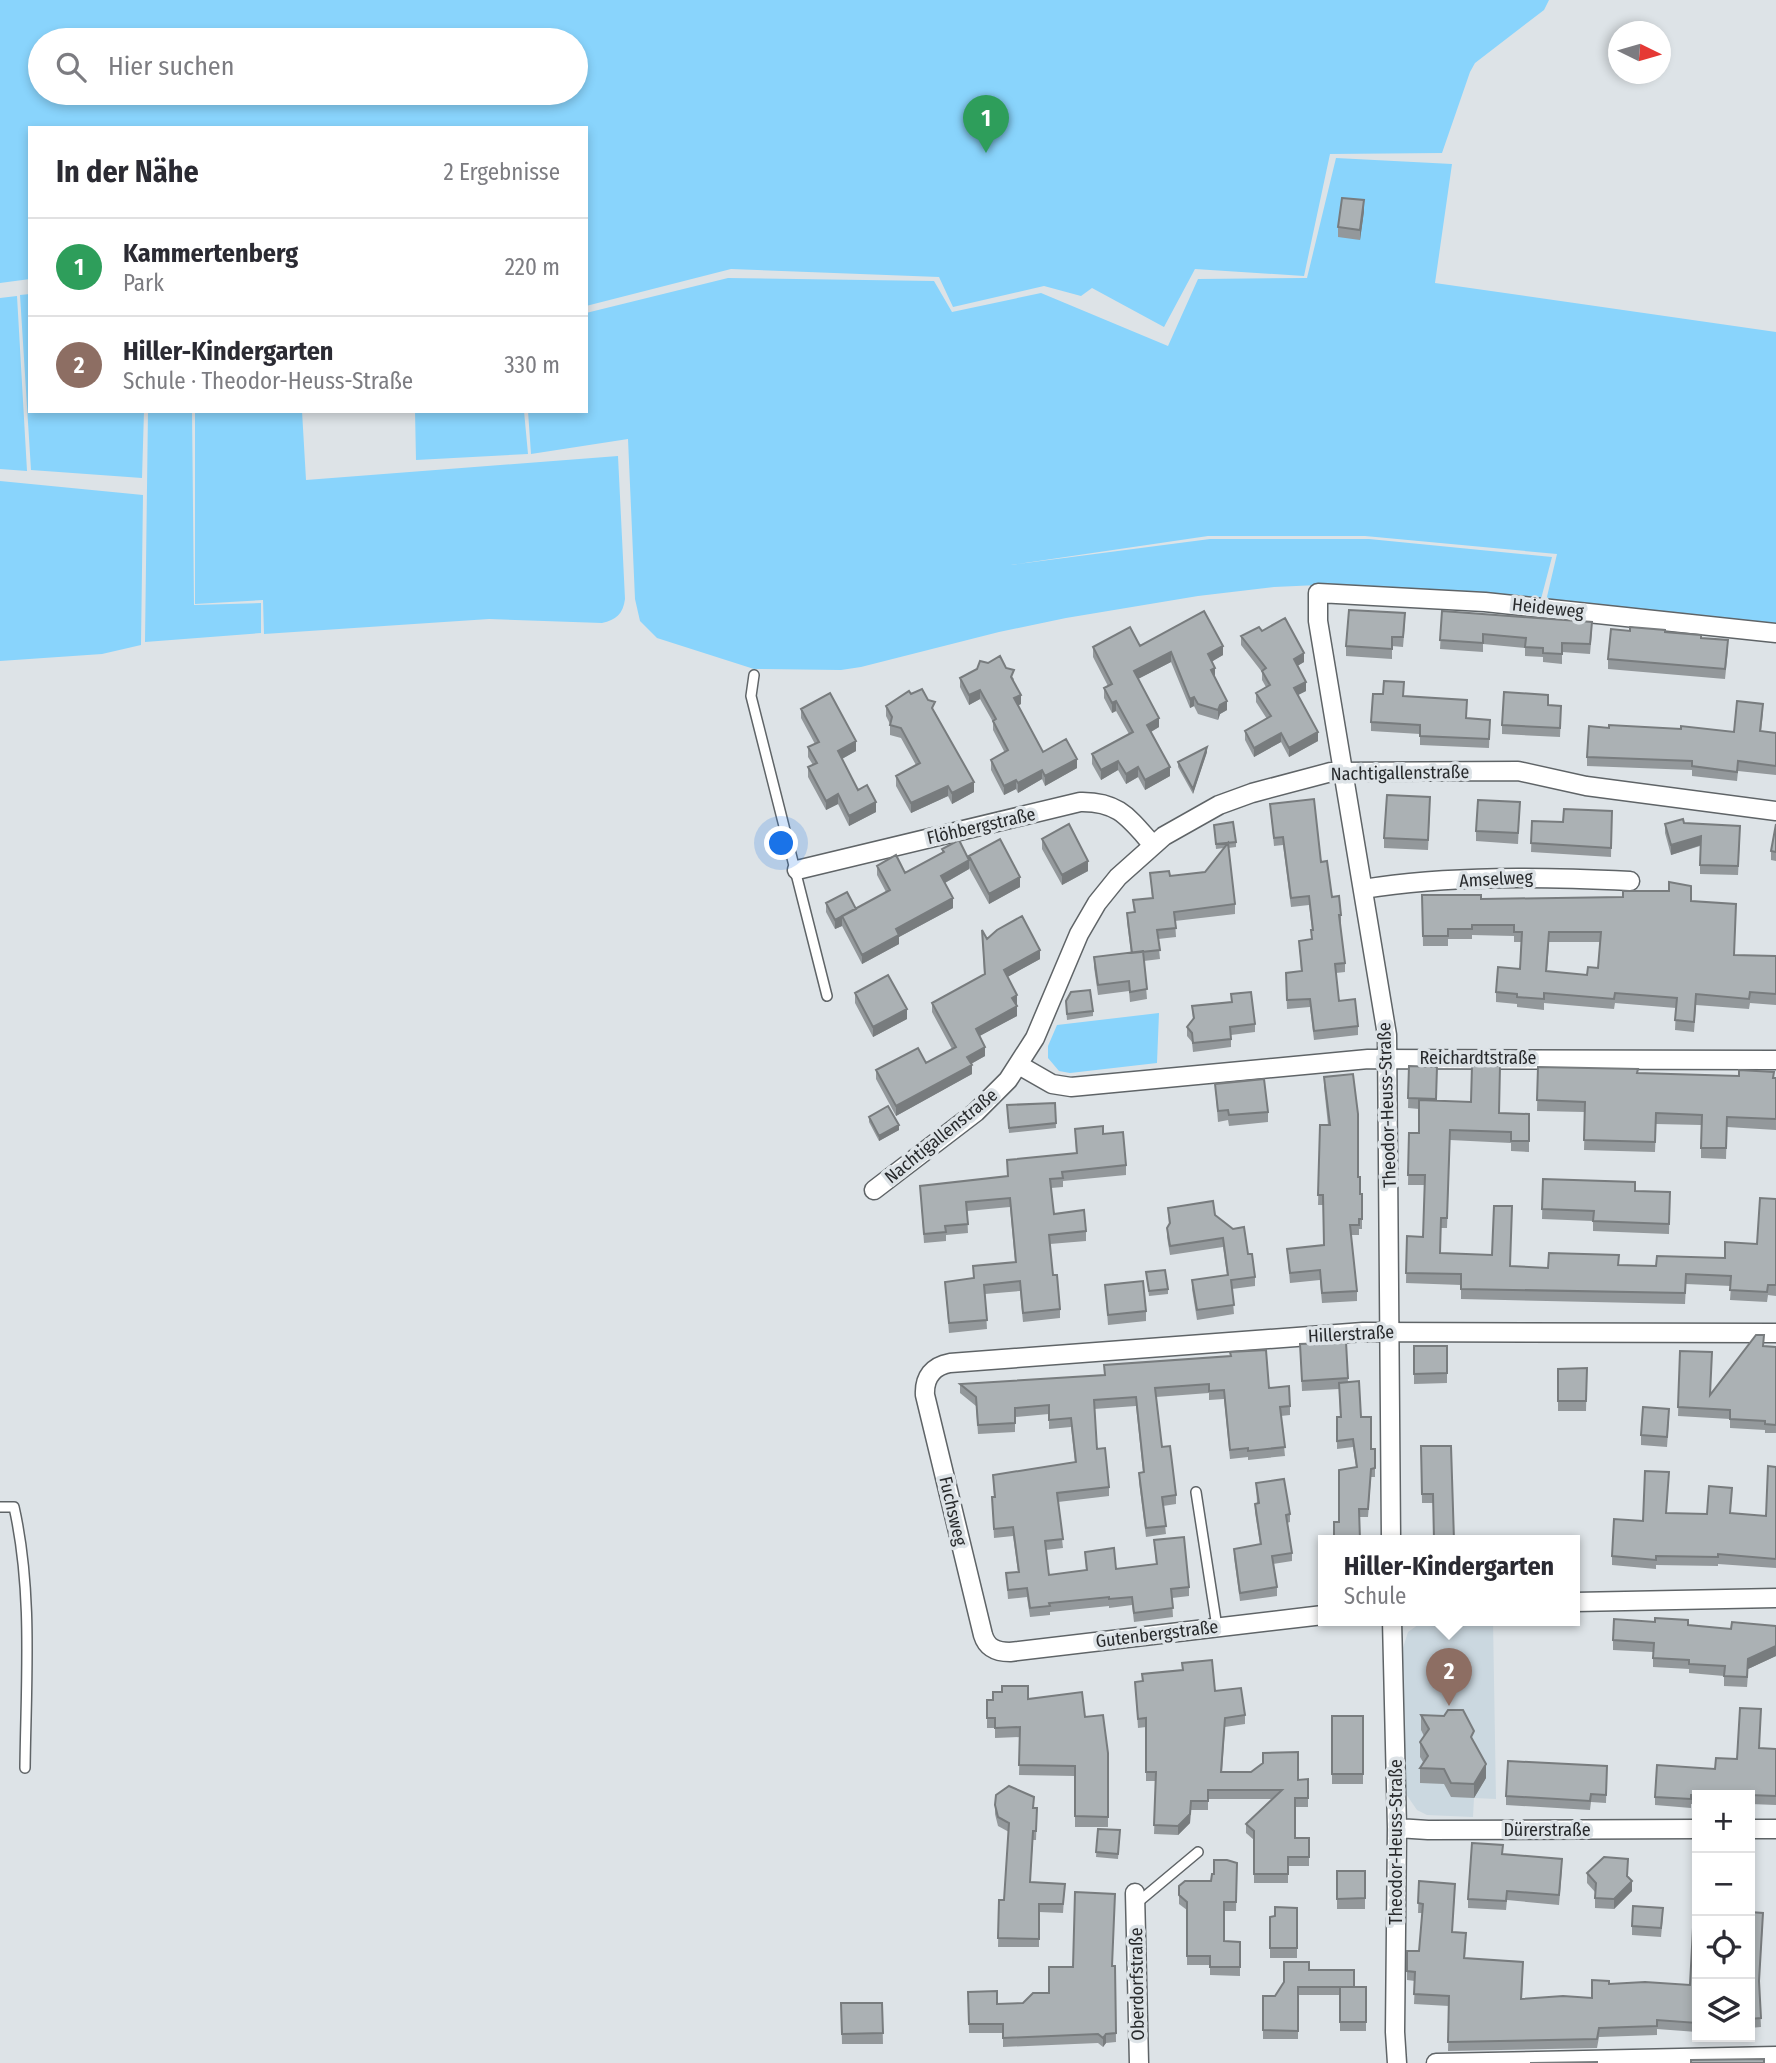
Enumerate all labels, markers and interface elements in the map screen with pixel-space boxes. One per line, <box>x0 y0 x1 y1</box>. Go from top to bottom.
north arrow <box>1608 21 1671 84</box>
search box <box>28 28 588 105</box>
icon: search <box>52 48 90 86</box>
text: Hier suchen <box>108 51 234 82</box>
pin: 1 <box>963 95 1009 153</box>
text: In der Nähe <box>56 154 199 190</box>
text: 2 Ergebnisse <box>443 158 560 186</box>
text: Kammertenberg <box>123 238 298 269</box>
text: 1 <box>74 253 84 281</box>
text: 220 m <box>505 253 560 281</box>
text: Park <box>123 269 164 297</box>
text: Hiller-Kindergarten <box>123 336 334 367</box>
text: 2 <box>74 351 84 379</box>
text: 330 m <box>504 351 560 379</box>
text: Schule · Theodor-Heuss-Straße <box>123 367 413 395</box>
street label: Heideweg <box>1511 593 1585 623</box>
street label: Nachtigallenstraße <box>1331 761 1470 785</box>
street label: Flöhbergstraße <box>925 803 1038 849</box>
your location <box>764 826 798 860</box>
street label: Amselweg <box>1459 866 1534 892</box>
street label: Theodor-Heuss-Straße <box>1373 1022 1401 1188</box>
street label: Reichardtstraße <box>1420 1047 1537 1069</box>
street label: Nachtigallenstraße <box>880 1084 1002 1188</box>
street label: Hillerstraße <box>1307 1321 1395 1347</box>
street label: Fuchsweg <box>934 1474 972 1548</box>
popup <box>1318 1535 1580 1626</box>
text: Hiller-Kindergarten <box>1344 1551 1554 1582</box>
text: Schule <box>1344 1582 1406 1610</box>
street label: Gutenbergstraße <box>1095 1616 1220 1652</box>
pin: 2 <box>1426 1648 1472 1706</box>
street label: Theodor-Heuss-Straße <box>1385 1759 1407 1925</box>
map controls <box>1692 1790 1755 2042</box>
button: + <box>1692 1790 1755 1853</box>
street label: Dürerstraße <box>1503 1819 1591 1841</box>
button: − <box>1692 1853 1755 1916</box>
button: locate <box>1692 1916 1755 1979</box>
street label: Oberdorfstraße <box>1125 1927 1149 2041</box>
button: layers <box>1692 1979 1755 2042</box>

